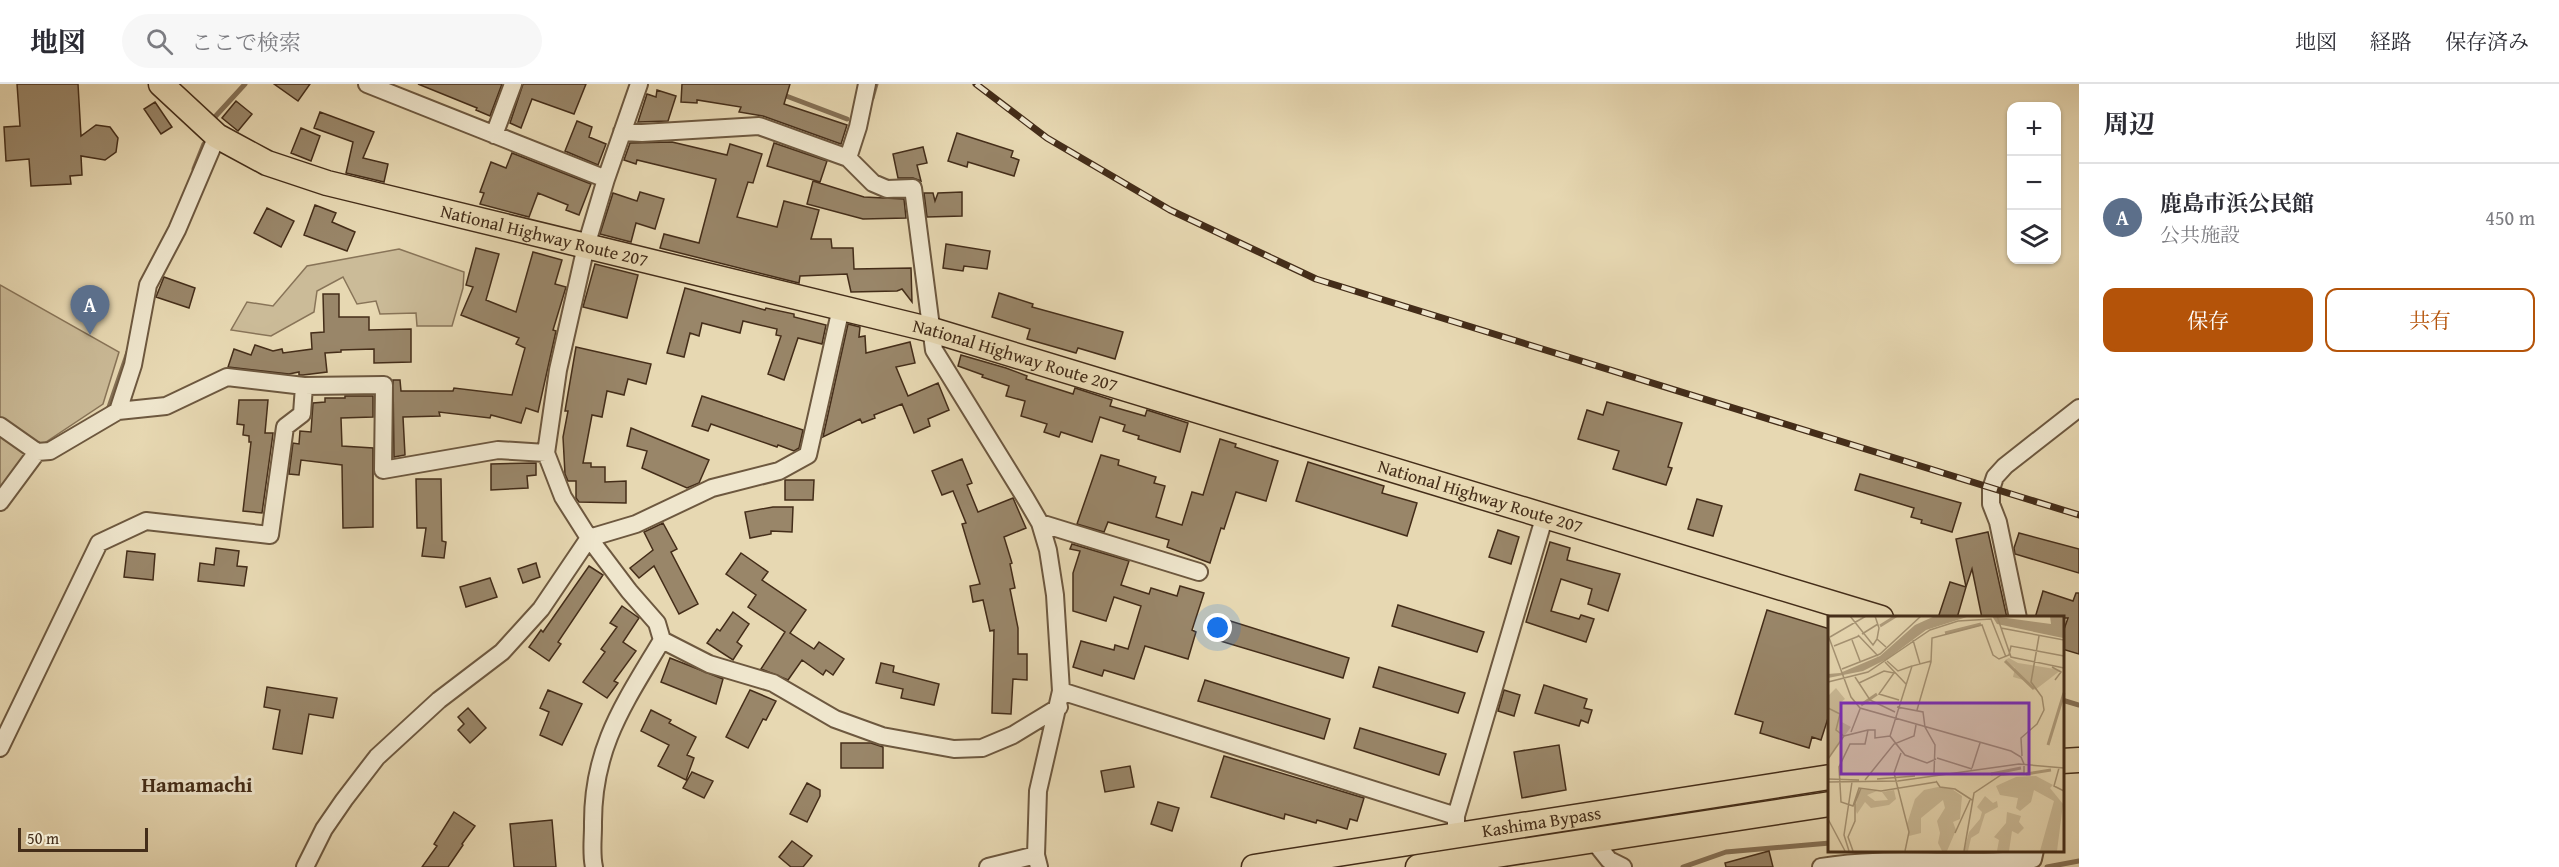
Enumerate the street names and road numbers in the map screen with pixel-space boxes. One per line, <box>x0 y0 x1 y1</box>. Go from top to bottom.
street label: National Highway Route 207 <box>438 197 651 274</box>
street label: National Highway Route 207 <box>910 312 1121 399</box>
street label: National Highway Route 207 <box>1375 452 1586 540</box>
street label: Kashima Bypass <box>1480 799 1603 844</box>

